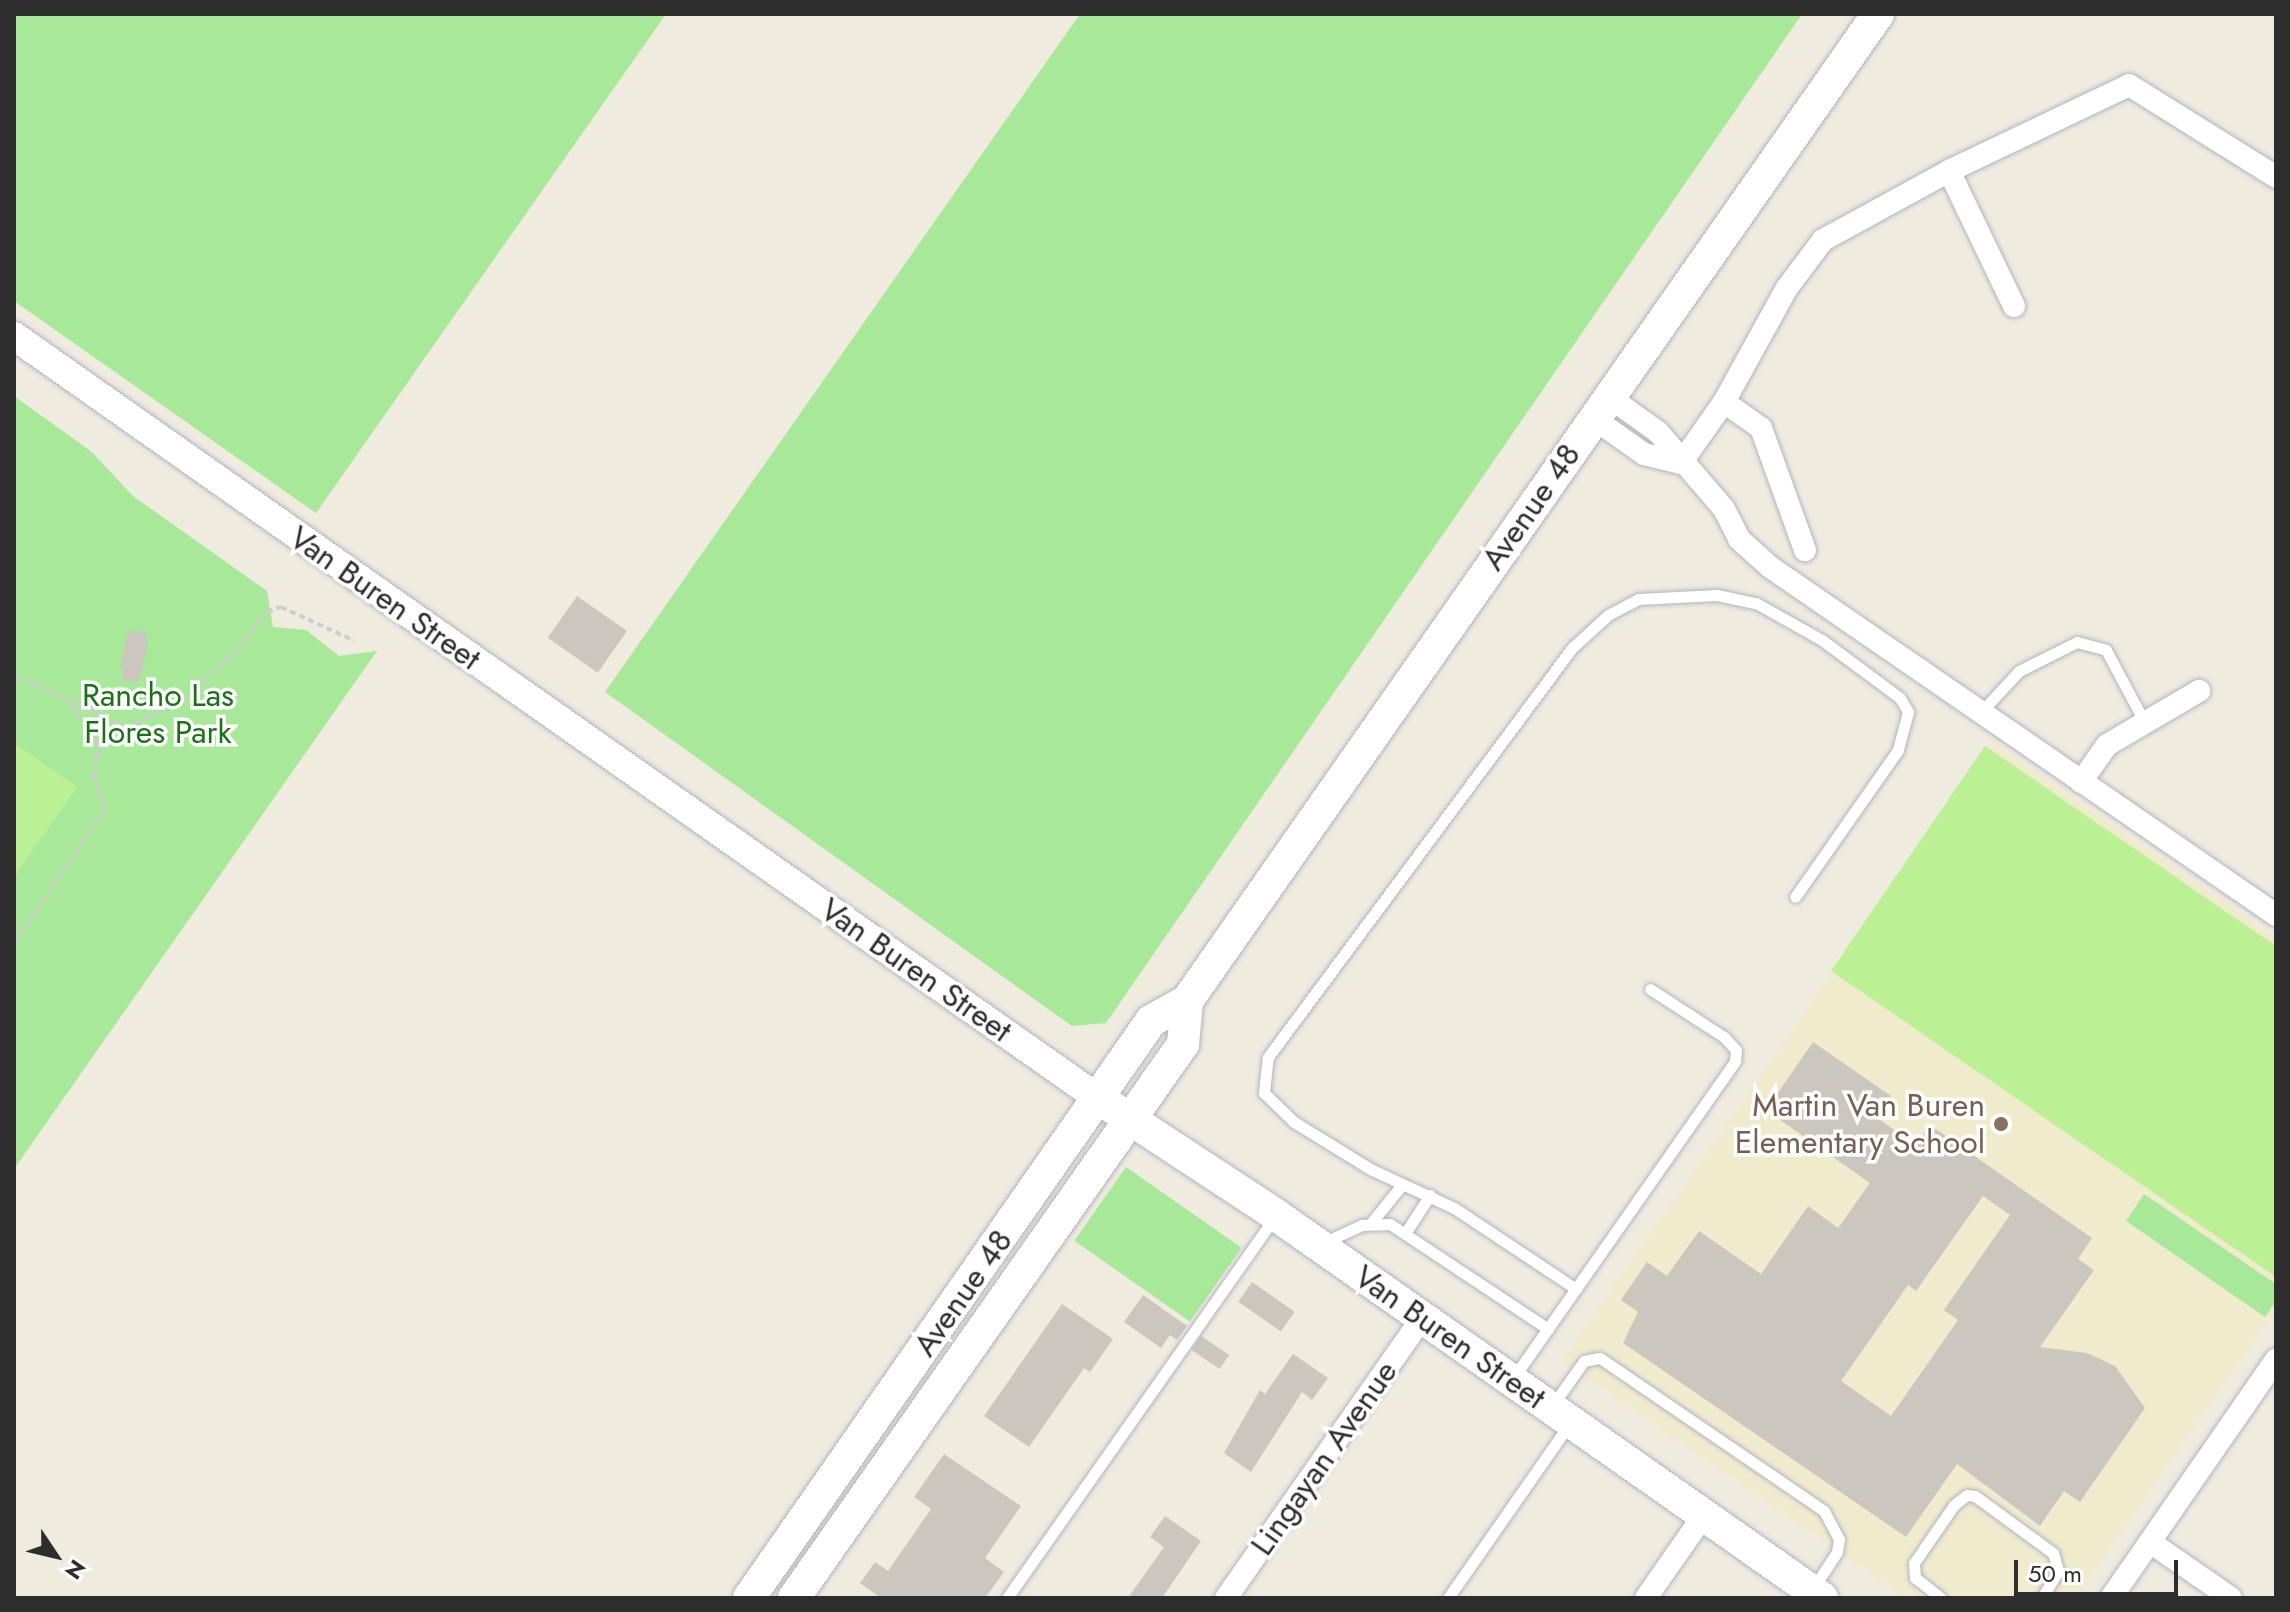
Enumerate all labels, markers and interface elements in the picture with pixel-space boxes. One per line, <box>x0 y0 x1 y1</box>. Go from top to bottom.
street label: Avenue 48 <box>1474 436 1588 578</box>
street label: Van Buren Street <box>282 518 488 678</box>
park label: Rancho Las Flores Park <box>82 677 234 752</box>
street label: Van Buren Street <box>813 890 1019 1050</box>
place label: Martin Van Buren Elementary School <box>1735 1087 1985 1162</box>
marker: Martin Van Buren Elementary School <box>1992 1115 2010 1133</box>
street label: Avenue 48 <box>906 1222 1020 1364</box>
street label: Van Buren Street <box>1347 1257 1553 1417</box>
street label: Lingayan Avenue <box>1243 1353 1405 1563</box>
north arrow <box>16 1516 96 1596</box>
scale bar <box>2018 1544 2182 1594</box>
text: N <box>58 1553 94 1586</box>
text: 50 m <box>2028 1556 2082 1591</box>

